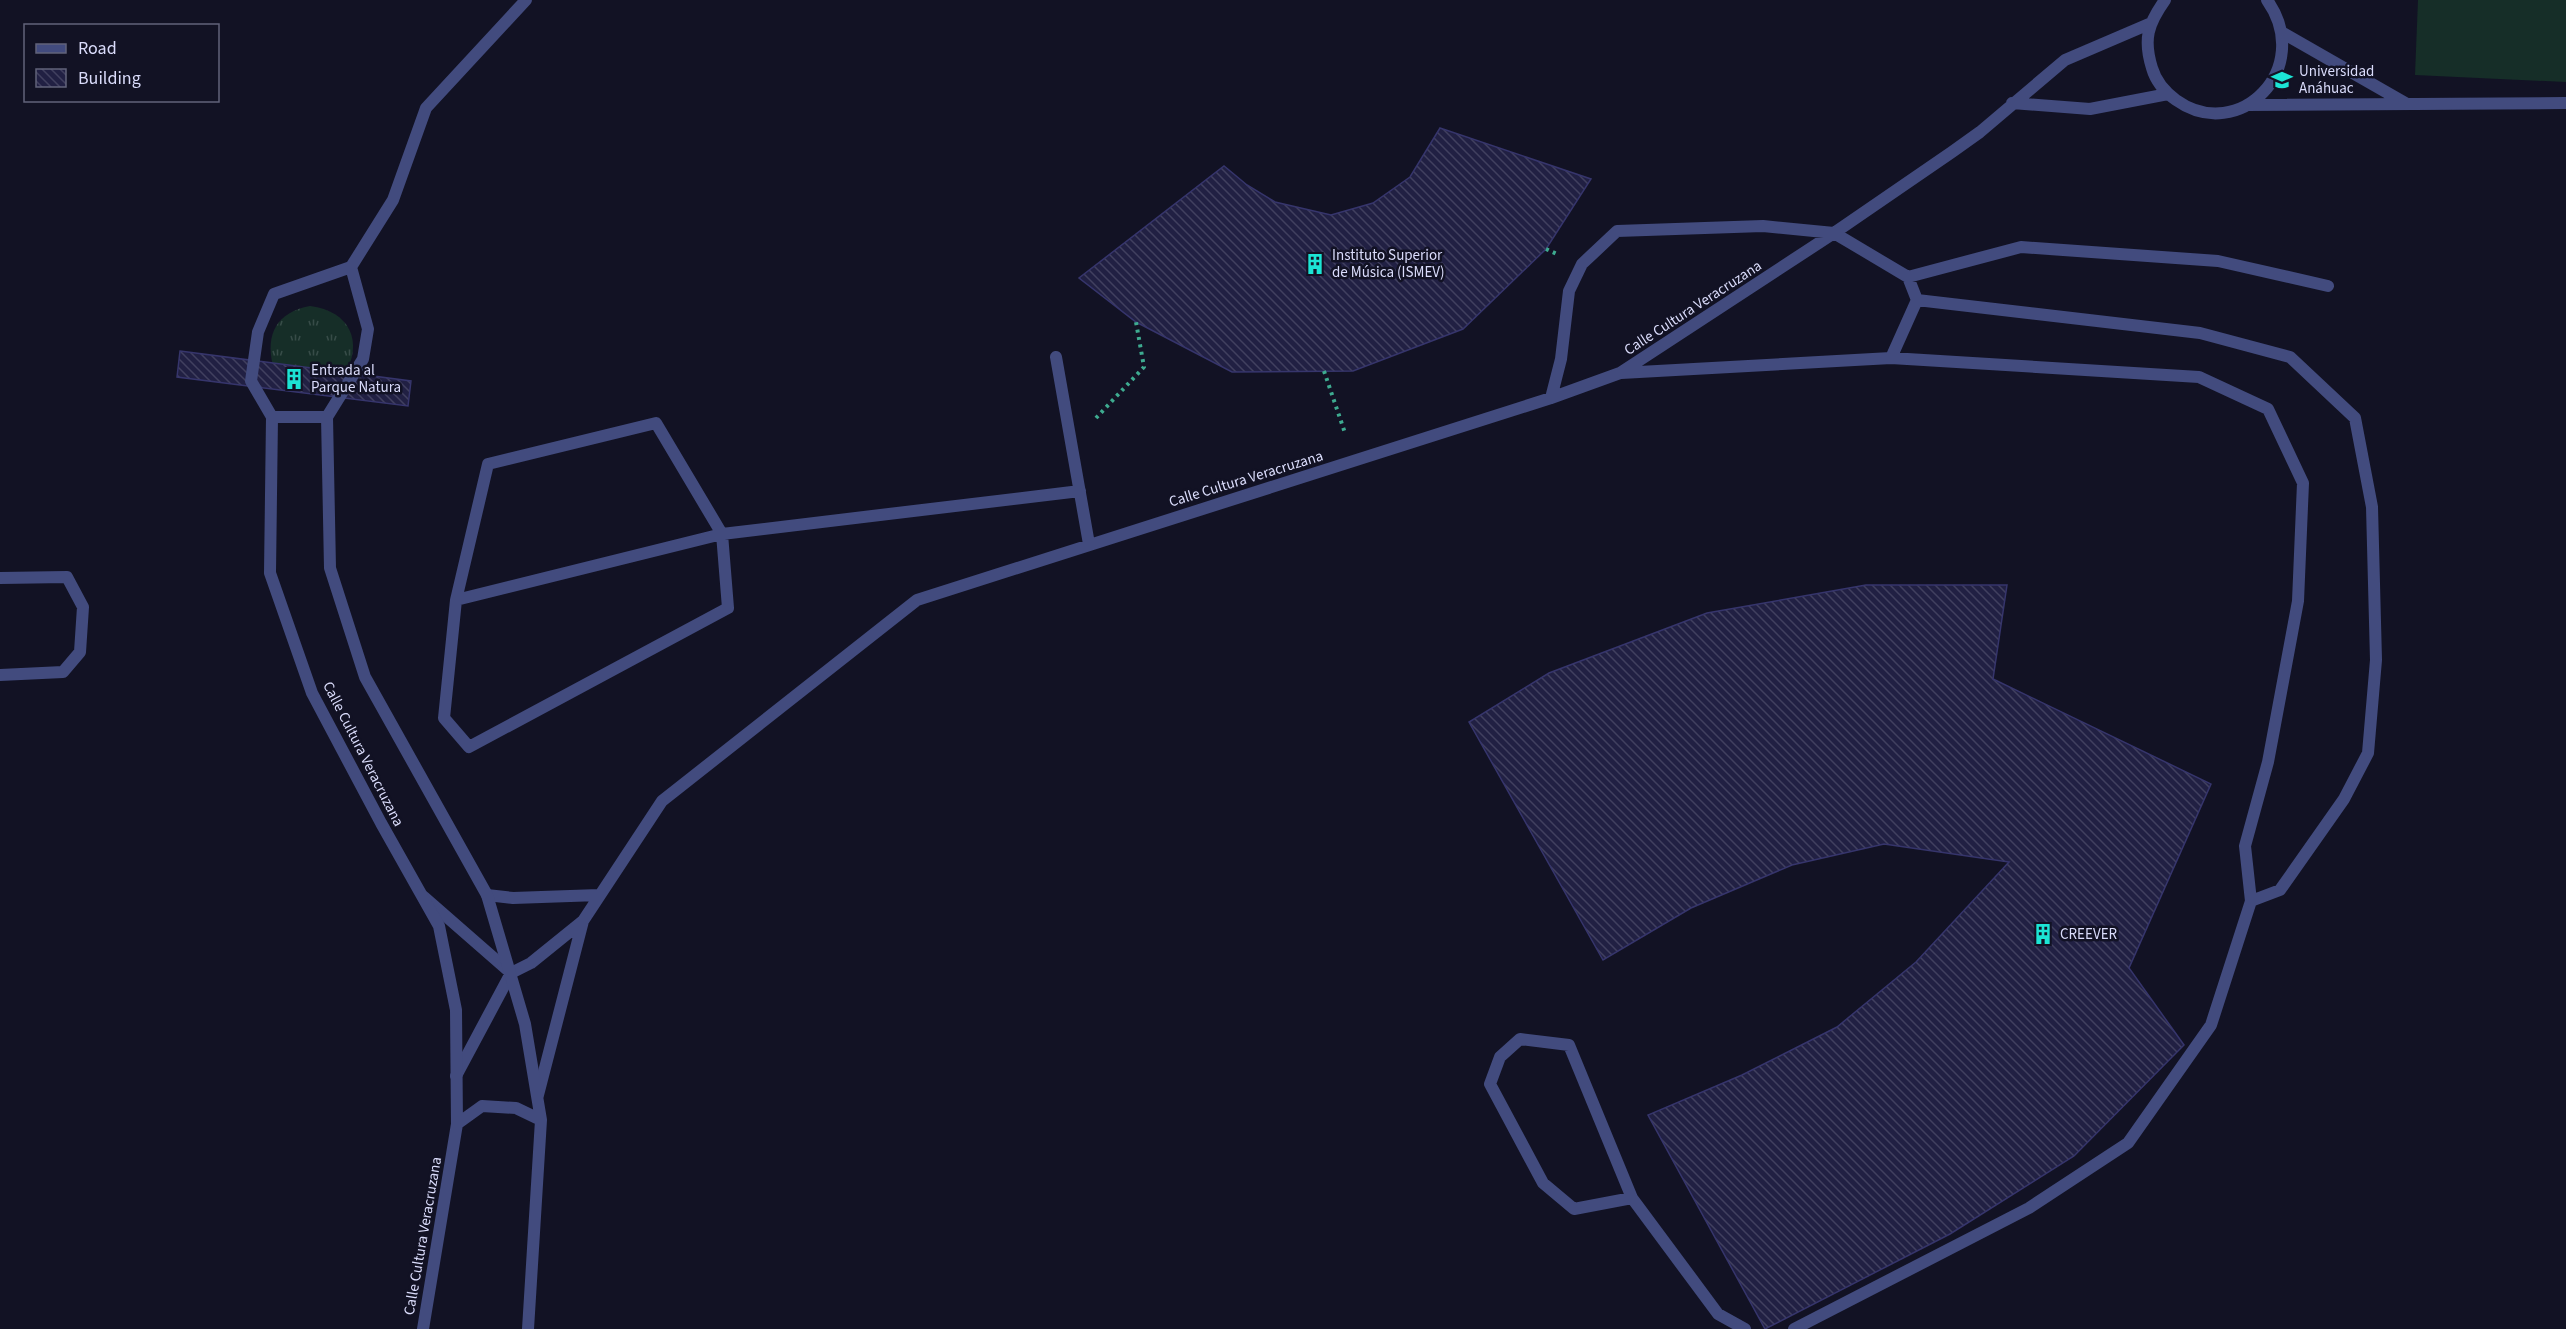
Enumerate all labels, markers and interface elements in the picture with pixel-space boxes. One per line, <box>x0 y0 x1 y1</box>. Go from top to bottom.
legend <box>24 24 219 102</box>
text: Road <box>78 36 117 61</box>
place label: Universidad Anáhuac <box>2299 61 2374 99</box>
text: Building <box>78 66 141 91</box>
school or university icon: Universidad Anáhuac <box>2270 68 2294 92</box>
place label: Instituto Superior de Música (ISMEV) <box>1332 245 1445 283</box>
building icon: Instituto Superior de Música (ISMEV) <box>1303 252 1327 276</box>
street label: Calle Cultura Veracruzana <box>1620 256 1766 360</box>
place label: Entrada al Parque Natura <box>311 360 401 398</box>
building icon: Entrada al Parque Natura <box>282 367 306 391</box>
street label: Calle Cultura Veracruzana <box>1166 446 1326 512</box>
street label: Calle Cultura Veracruzana <box>317 678 409 830</box>
building icon: CREEVER <box>2031 922 2055 946</box>
place label: CREEVER <box>2060 924 2118 945</box>
street label: Calle Cultura Veracruzana <box>399 1155 447 1317</box>

